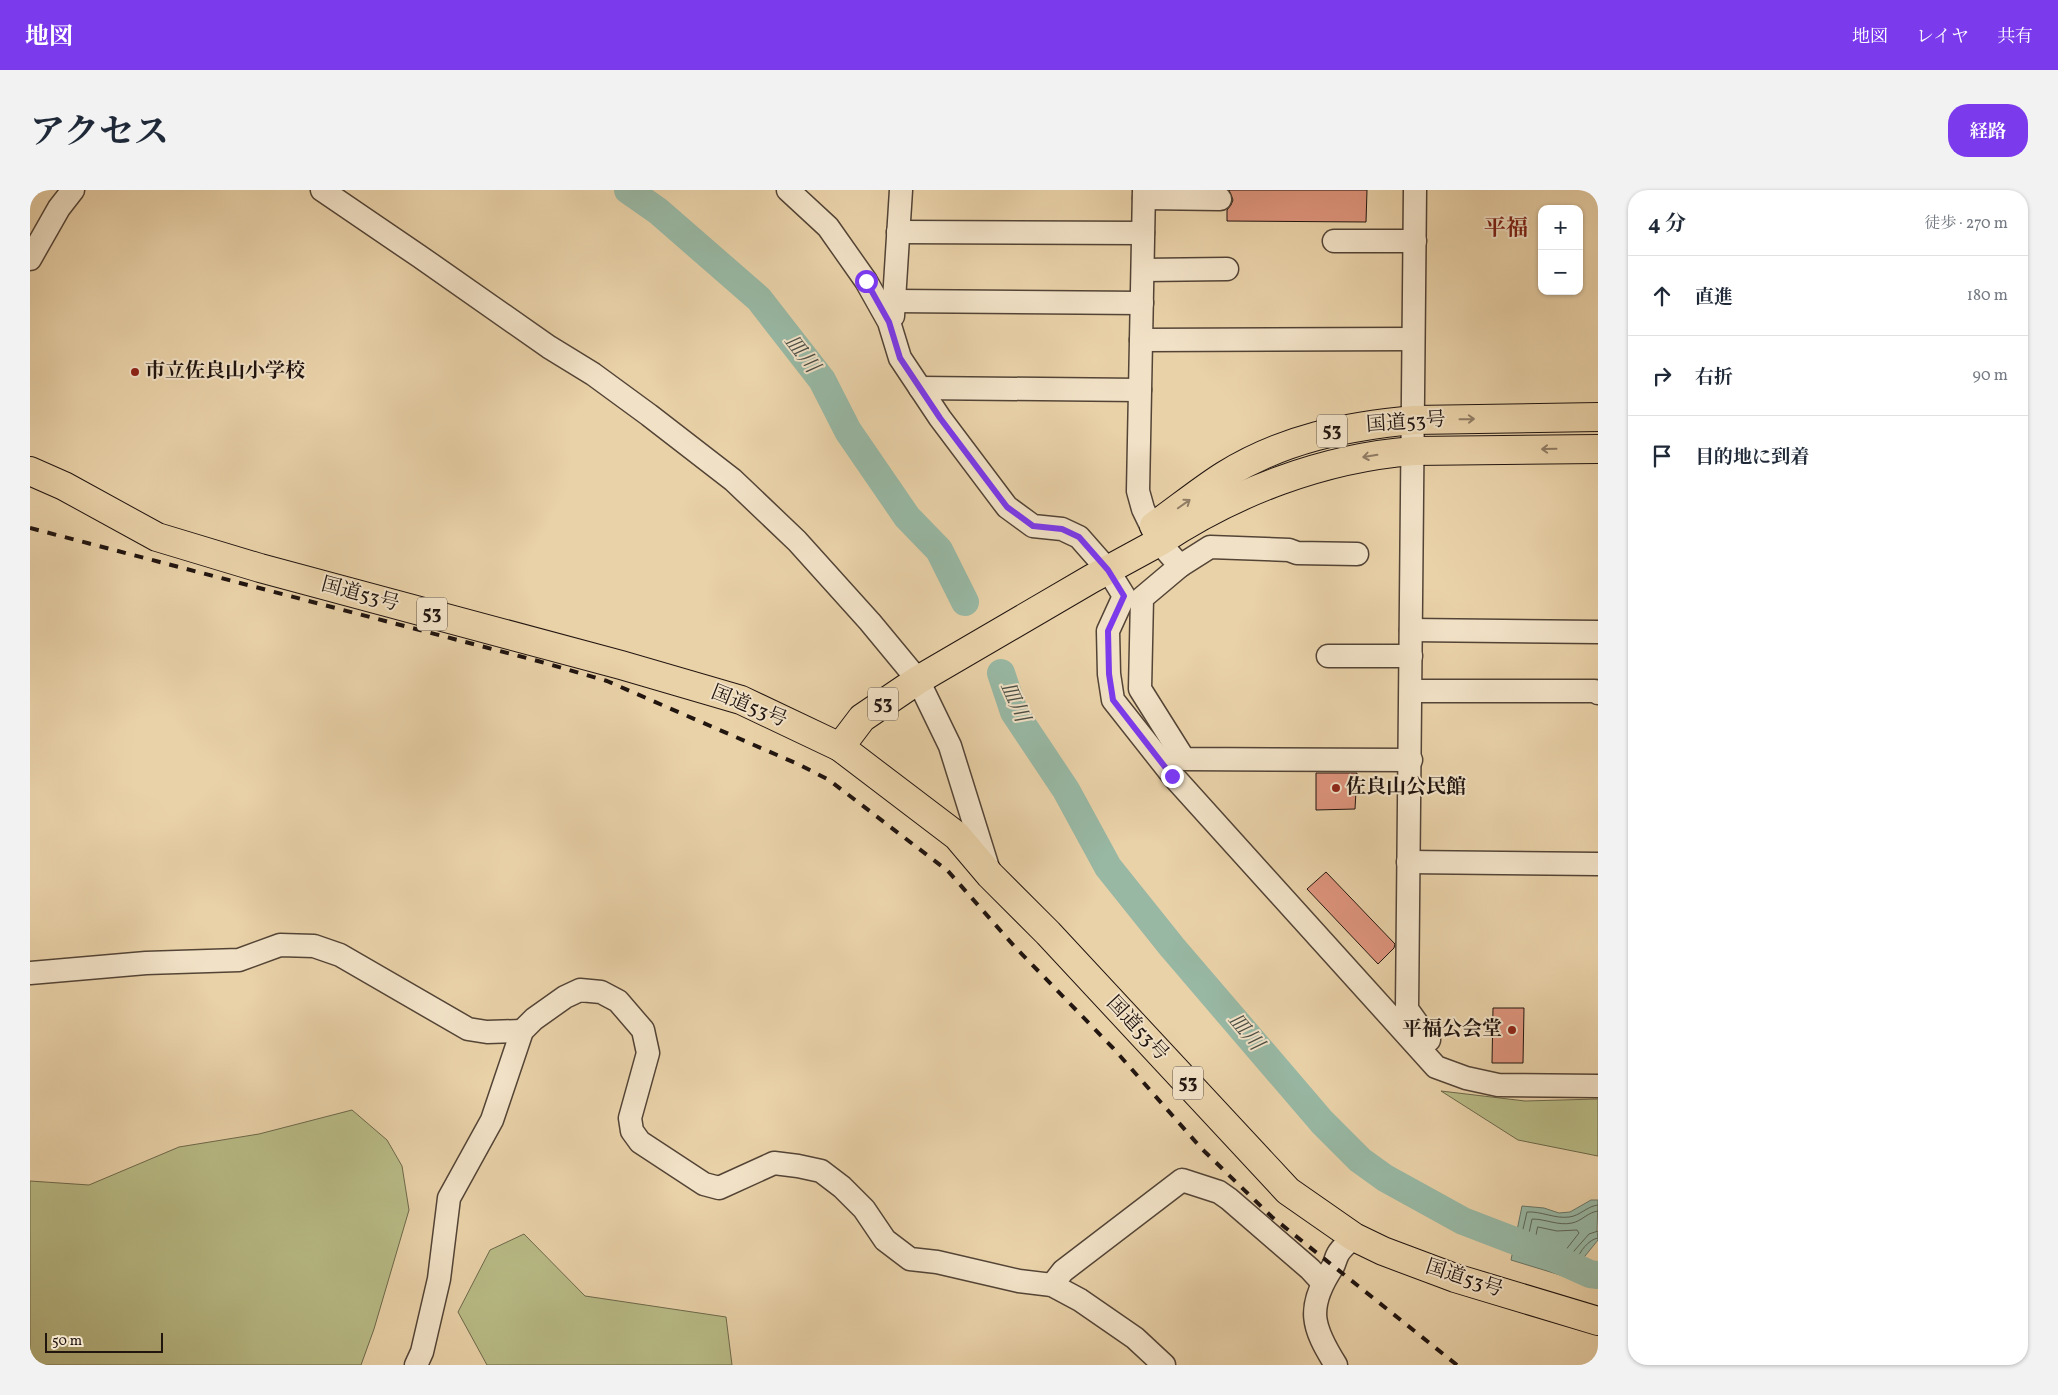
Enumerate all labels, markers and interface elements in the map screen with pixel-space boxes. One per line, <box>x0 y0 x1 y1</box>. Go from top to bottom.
text: 地図 <box>25 21 73 55</box>
text: 地図 <box>1852 25 1888 50</box>
text: レイヤ <box>1916 25 1969 50</box>
text: 共有 <box>1997 25 2033 50</box>
button: 経路 <box>1948 104 2028 157</box>
text: アクセス <box>30 110 169 158</box>
map controls <box>1538 205 1583 295</box>
button: + <box>1538 205 1583 250</box>
text: 4 分 <box>1648 210 1686 239</box>
text: 徒歩 · 270 m <box>1924 213 2008 235</box>
district label: 平福 <box>1484 214 1528 245</box>
button: − <box>1538 250 1583 295</box>
route start <box>855 270 878 293</box>
icon: ahead <box>1648 282 1676 310</box>
text: 直進 <box>1695 285 1733 311</box>
text: 180 m <box>1967 285 2008 307</box>
water label: 皿川 <box>777 329 827 381</box>
place label: 市立佐良山小学校 <box>145 358 305 386</box>
icon: right <box>1648 362 1676 390</box>
text: 右折 <box>1695 365 1733 391</box>
text: 90 m <box>1972 365 2008 387</box>
marker: 市立佐良山小学校 <box>129 366 141 378</box>
street label: 国道53号 <box>1365 406 1447 440</box>
one-way arrow <box>1459 414 1475 424</box>
road number: 53 <box>1317 415 1347 448</box>
icon: arrive <box>1648 442 1676 470</box>
one-way arrow <box>1542 444 1558 454</box>
text: 目的地に到着 <box>1695 445 1809 471</box>
one-way arrow <box>1362 451 1378 461</box>
one-way arrow <box>1177 499 1191 509</box>
street label: 国道53号 <box>318 571 402 619</box>
road number: 53 <box>417 598 447 630</box>
water label: 皿川 <box>992 677 1037 729</box>
street label: 国道53号 <box>707 679 791 735</box>
road number: 53 <box>868 688 898 720</box>
route end <box>1161 765 1184 788</box>
place label: 佐良山公民館 <box>1346 774 1466 802</box>
marker: 佐良山公民館 <box>1330 782 1342 794</box>
street label: 国道53号 <box>1100 990 1174 1068</box>
water label: 皿川 <box>1220 1007 1271 1059</box>
place label: 平福公会堂 <box>1402 1016 1502 1044</box>
marker: 平福公会堂 <box>1506 1024 1518 1036</box>
road number: 53 <box>1173 1066 1203 1100</box>
street label: 国道53号 <box>1422 1253 1506 1305</box>
scale bar <box>45 1330 162 1353</box>
text: 50 m <box>52 1332 82 1351</box>

